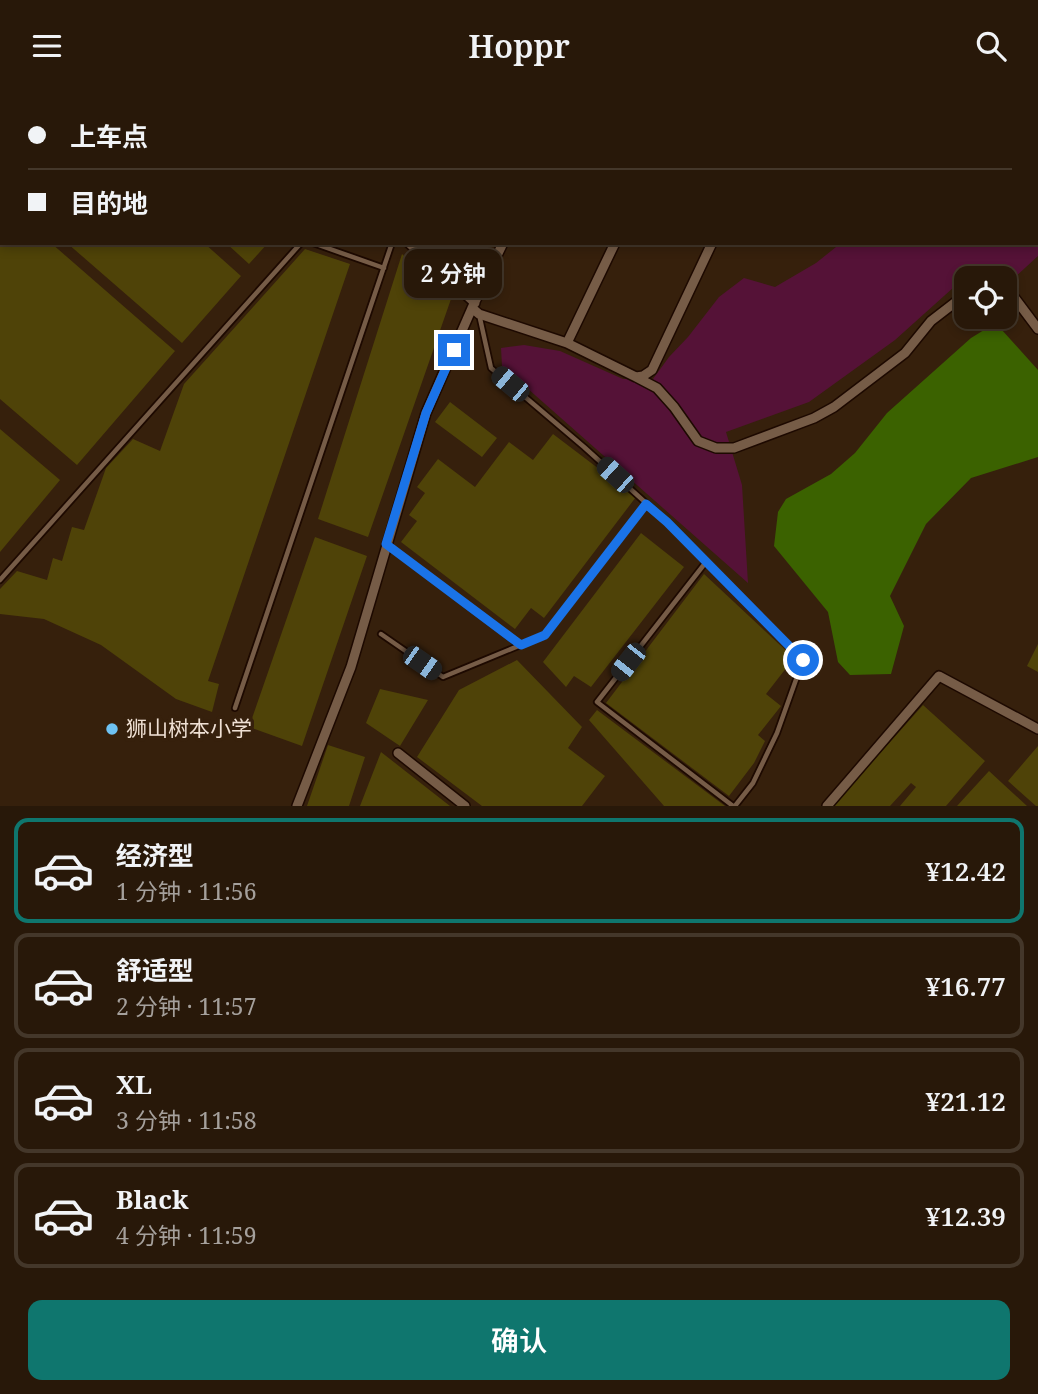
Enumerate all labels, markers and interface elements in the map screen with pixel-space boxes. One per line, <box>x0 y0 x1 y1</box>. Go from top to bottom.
text: Hoppr <box>468 24 570 67</box>
icon: menu <box>28 27 66 65</box>
icon: search <box>972 27 1010 65</box>
text: 上车点 <box>70 118 148 154</box>
text: 目的地 <box>70 185 148 221</box>
callout: 2 分钟 <box>405 249 503 297</box>
text: 2 分钟 <box>421 257 485 289</box>
map controls <box>954 266 1017 329</box>
button: locate <box>954 266 1017 329</box>
route end <box>438 334 470 366</box>
car <box>488 362 533 406</box>
car <box>593 453 638 497</box>
car <box>607 639 650 685</box>
car <box>399 642 446 684</box>
route start <box>787 644 819 676</box>
place label: 狮山树本小学 <box>126 714 252 742</box>
marker: 狮山树本小学 <box>104 721 120 737</box>
text: 经济型 <box>116 837 194 873</box>
icon: car <box>32 839 95 902</box>
text: ¥12.42 <box>926 853 1006 889</box>
text: 1 分钟 · 11:56 <box>116 875 257 907</box>
text: 舒适型 <box>116 952 194 988</box>
icon: car <box>32 954 95 1017</box>
text: ¥16.77 <box>926 968 1006 1004</box>
text: 2 分钟 · 11:57 <box>116 990 257 1022</box>
text: XL <box>116 1066 152 1102</box>
icon: car <box>32 1069 95 1132</box>
text: ¥21.12 <box>926 1083 1006 1119</box>
text: 3 分钟 · 11:58 <box>116 1104 257 1136</box>
text: Black <box>116 1181 189 1217</box>
icon: car <box>32 1184 95 1247</box>
text: ¥12.39 <box>926 1198 1006 1234</box>
text: 4 分钟 · 11:59 <box>116 1219 257 1251</box>
button: 确认 <box>28 1300 1010 1380</box>

